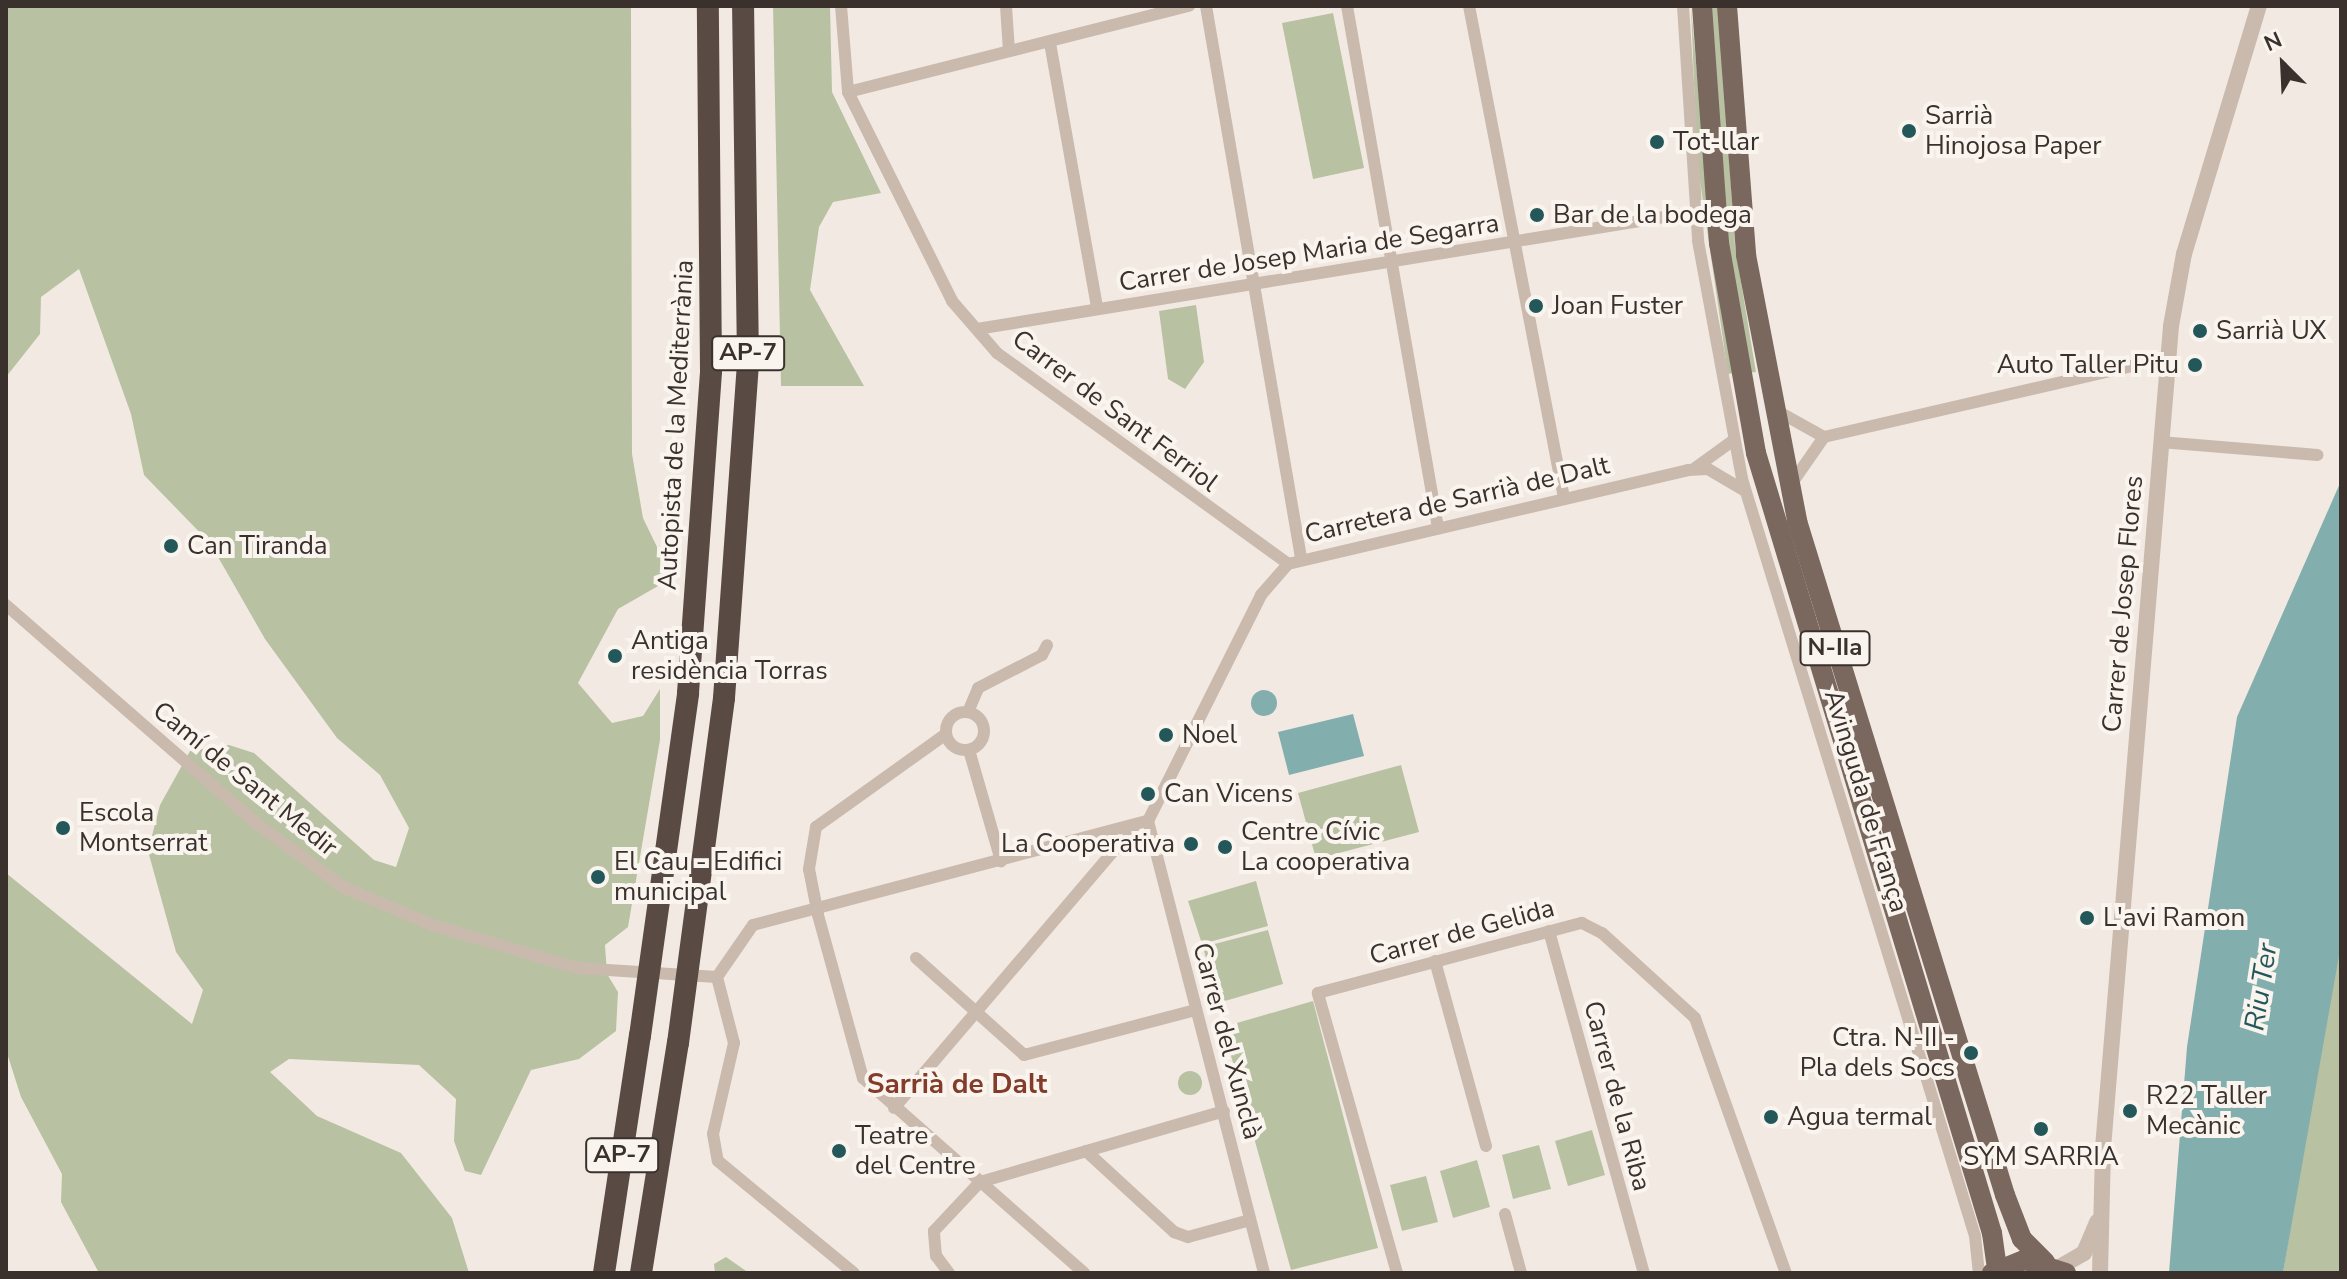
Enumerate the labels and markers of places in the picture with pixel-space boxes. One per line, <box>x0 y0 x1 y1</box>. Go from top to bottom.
place label: Sarrià Hinojosa Paper <box>1925 100 2102 162</box>
marker: Sarrià Hinojosa Paper <box>1900 122 1918 140</box>
place label: Tot-llar <box>1673 126 1759 158</box>
marker: Tot-llar <box>1648 133 1666 151</box>
place label: Bar de la bodega <box>1553 199 1752 231</box>
marker: Bar de la bodega <box>1528 206 1546 224</box>
place label: Joan Fuster <box>1552 290 1683 322</box>
marker: Joan Fuster <box>1527 297 1545 315</box>
place label: Sarrià UX <box>2216 315 2326 347</box>
marker: Sarrià UX <box>2191 322 2209 340</box>
place label: Auto Taller Pitu <box>1997 349 2179 381</box>
marker: Auto Taller Pitu <box>2186 356 2204 374</box>
place label: Can Tiranda <box>187 530 328 562</box>
marker: Can Tiranda <box>162 537 180 555</box>
place label: Antiga residència Torras <box>631 625 828 686</box>
marker: Antiga residència Torras <box>606 647 624 665</box>
place label: Noel <box>1182 719 1237 751</box>
marker: Noel <box>1157 726 1175 744</box>
place label: Can Vicens <box>1164 778 1293 810</box>
marker: Can Vicens <box>1139 785 1157 803</box>
place label: Escola Montserrat <box>79 797 207 858</box>
place label: Centre Cívic La cooperativa <box>1241 816 1410 878</box>
marker: Escola Montserrat <box>54 819 72 837</box>
place label: La Cooperativa <box>1001 828 1175 860</box>
marker: La Cooperativa <box>1182 835 1200 853</box>
marker: Centre Cívic La cooperativa <box>1216 838 1234 856</box>
place label: El Cau - Edifici municipal <box>614 846 782 908</box>
marker: El Cau - Edifici municipal <box>589 868 607 886</box>
place label: L'avi Ramon <box>2103 902 2245 934</box>
marker: L'avi Ramon <box>2078 909 2096 927</box>
place label: Ctra. N-II - Pla dels Socs <box>1800 1022 1955 1084</box>
marker: Ctra. N-II - Pla dels Socs <box>1962 1044 1980 1062</box>
place label: R22 Taller Mecànic <box>2146 1080 2267 1142</box>
place label: Agua termal <box>1787 1101 1932 1133</box>
marker: R22 Taller Mecànic <box>2121 1102 2139 1120</box>
marker: Agua termal <box>1762 1108 1780 1126</box>
place label: Teatre del Centre <box>855 1120 976 1182</box>
marker: SYM SARRIA <box>2032 1120 2050 1138</box>
place label: SYM SARRIA <box>1963 1141 2119 1173</box>
marker: Teatre del Centre <box>830 1142 848 1160</box>

